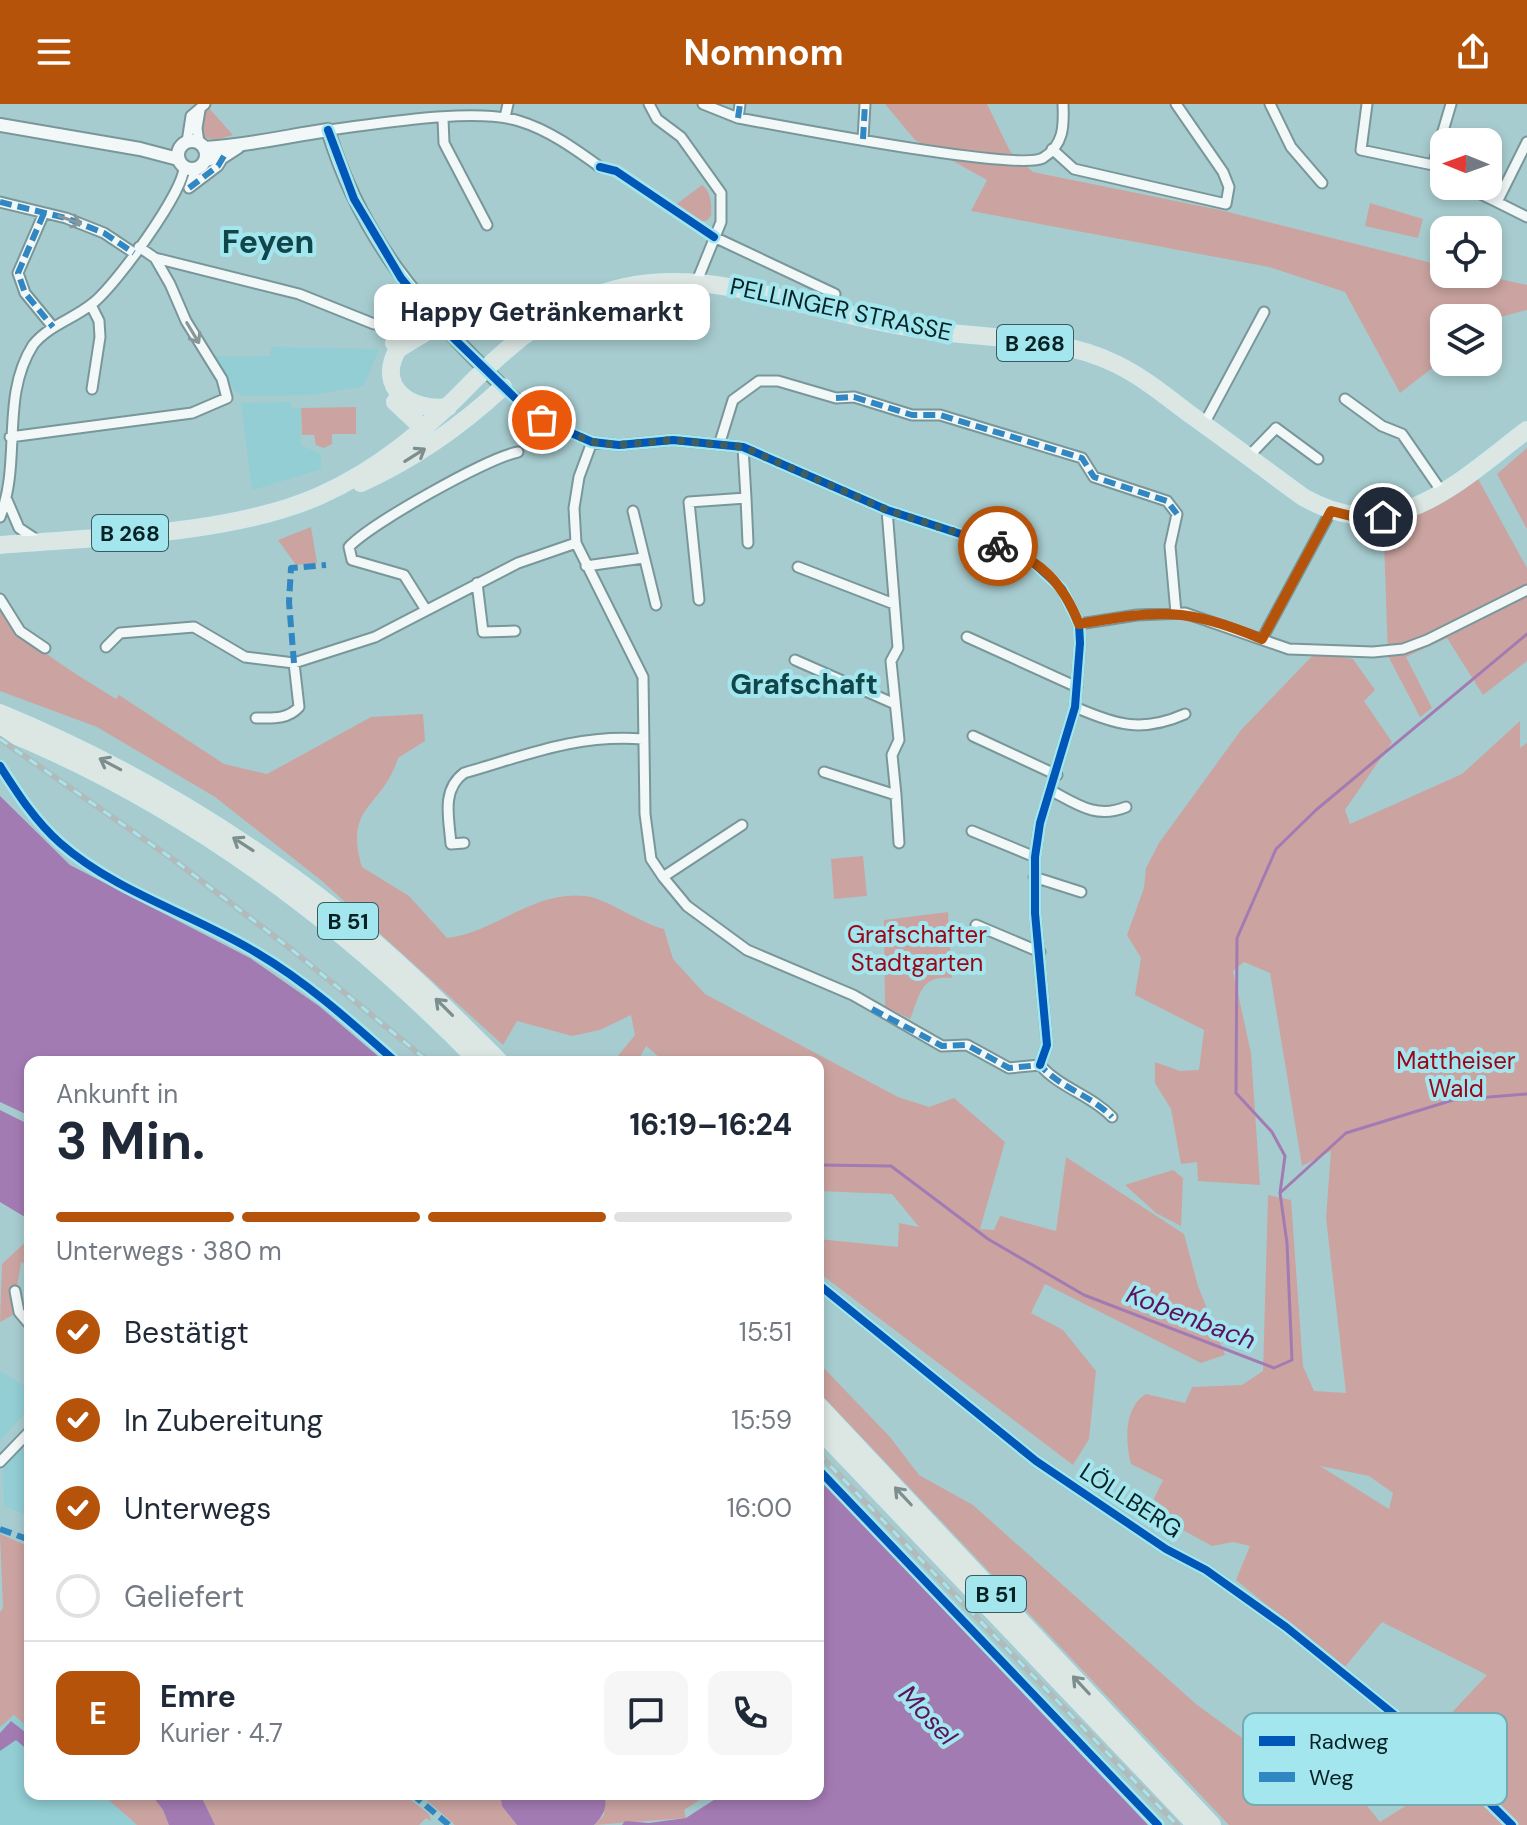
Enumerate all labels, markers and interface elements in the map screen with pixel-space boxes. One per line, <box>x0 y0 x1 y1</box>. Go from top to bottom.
text: Nomnom <box>683 29 844 76</box>
icon: menu <box>32 30 76 74</box>
icon: share <box>1451 30 1495 74</box>
north arrow <box>1430 128 1502 200</box>
map controls <box>1430 128 1502 376</box>
one-way arrow <box>57 214 82 229</box>
button: locate <box>1430 216 1502 288</box>
district label: Feyen <box>222 221 314 263</box>
street label: PELLINGER STRASSE <box>727 270 955 348</box>
callout: Happy Getränkemarkt <box>374 284 710 340</box>
text: Happy Getränkemarkt <box>400 295 684 329</box>
button: layers <box>1430 304 1502 376</box>
one-way arrow <box>185 321 201 344</box>
road number: B 268 <box>997 325 1073 361</box>
pin <box>508 386 576 454</box>
icon: bag <box>520 398 564 442</box>
one-way arrow <box>403 446 426 462</box>
pin <box>1349 483 1417 551</box>
icon: home <box>1361 495 1405 539</box>
courier <box>958 506 1038 586</box>
road number: B 268 <box>92 515 168 551</box>
icon: bike <box>976 524 1020 568</box>
district label: Grafschaft <box>730 666 878 703</box>
one-way arrow <box>98 756 122 772</box>
one-way arrow <box>232 836 254 852</box>
road number: B 51 <box>318 903 378 939</box>
park label: Grafschafter Stadtgarten <box>847 919 987 978</box>
one-way arrow <box>435 998 454 1017</box>
park label: Mattheiser Wald <box>1396 1045 1516 1104</box>
text: Ankunft in <box>56 1077 178 1111</box>
text: 16:19–16:24 <box>629 1105 792 1144</box>
text: 3 Min. <box>56 1107 205 1175</box>
text: Unterwegs · 380 m <box>56 1234 282 1268</box>
water label: Kobenbach <box>1122 1277 1260 1357</box>
icon: check <box>56 1310 100 1354</box>
text: Bestätigt <box>124 1313 249 1352</box>
text: 15:51 <box>739 1315 792 1349</box>
icon: check <box>56 1398 100 1442</box>
text: In Zubereitung <box>124 1401 323 1440</box>
text: 15:59 <box>731 1403 792 1437</box>
street label: LÖLLBERG <box>1074 1456 1188 1544</box>
icon: check <box>56 1486 100 1530</box>
one-way arrow <box>894 1486 913 1506</box>
text: Unterwegs <box>124 1489 271 1528</box>
text: 16:00 <box>727 1491 792 1525</box>
road number: B 51 <box>966 1576 1026 1612</box>
text: Geliefert <box>124 1577 244 1616</box>
button: chat <box>604 1671 688 1755</box>
button: phone <box>708 1671 792 1755</box>
one-way arrow <box>1071 1675 1090 1695</box>
text: Emre <box>160 1677 236 1716</box>
water label: Mosel <box>891 1678 965 1753</box>
text: E <box>89 1694 107 1733</box>
legend <box>1243 1713 1507 1805</box>
text: Kurier · 4.7 <box>160 1716 283 1750</box>
text: Radweg <box>1309 1727 1389 1756</box>
text: Weg <box>1309 1763 1354 1792</box>

